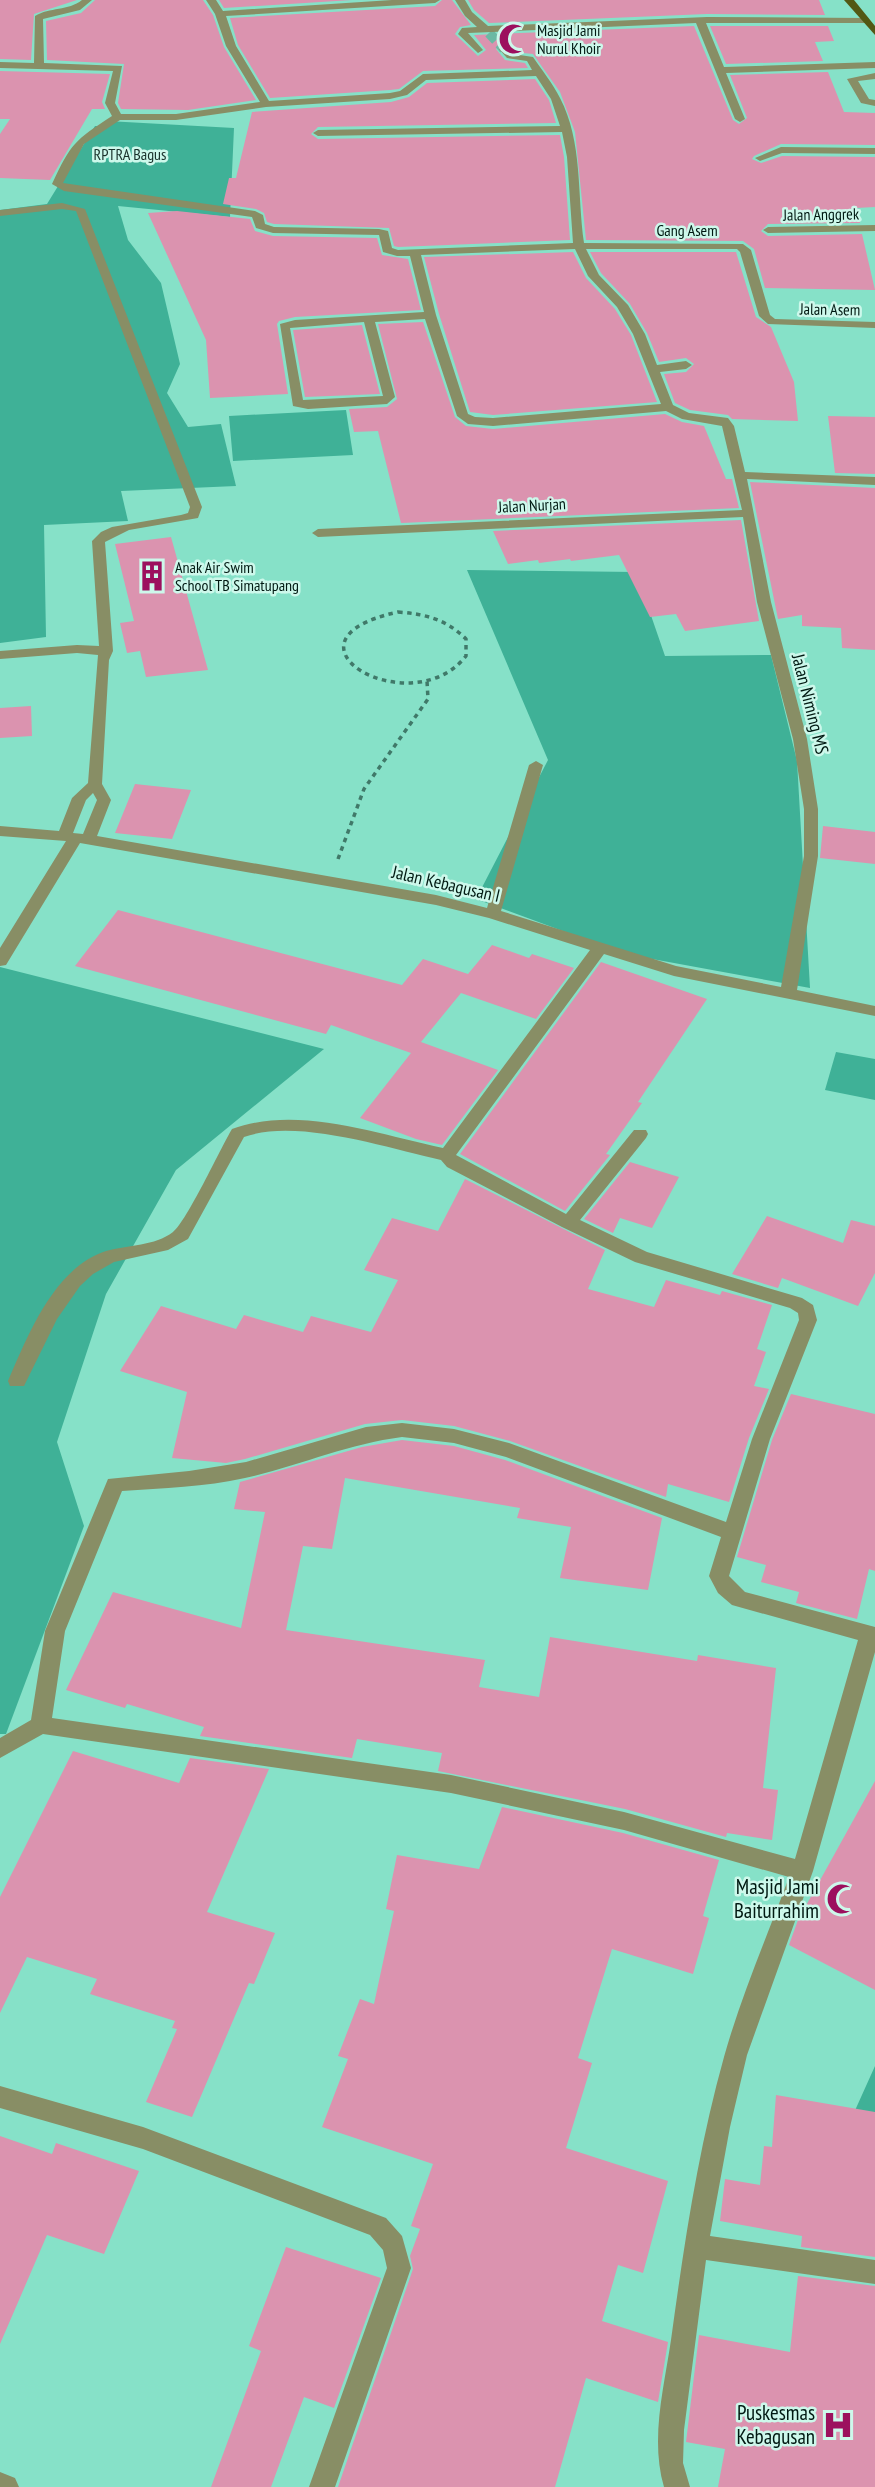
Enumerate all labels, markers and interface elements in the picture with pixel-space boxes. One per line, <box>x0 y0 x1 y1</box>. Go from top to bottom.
place label: Masjid Jami Nurul Khoir <box>537 20 601 58</box>
mosque icon: Masjid Jami Nurul Khoir <box>497 22 531 56</box>
park label: RPTRA Bagus <box>94 144 166 164</box>
street label: Jalan Anggrek <box>782 203 860 225</box>
street label: Gang Asem <box>656 220 718 240</box>
street label: Jalan Asem <box>799 298 860 320</box>
street label: Jalan Nurjan <box>497 493 566 517</box>
place label: Anak Air Swim School TB Simatupang <box>175 557 299 595</box>
building icon: Anak Air Swim School TB Simatupang <box>135 559 169 593</box>
street label: Jalan Niming MS <box>787 650 834 757</box>
street label: Jalan Kebagusan I <box>389 860 502 907</box>
place label: Masjid Jami Baiturrahim <box>734 1873 819 1924</box>
mosque icon: Masjid Jami Baiturrahim <box>825 1882 859 1916</box>
place label: Puskesmas Kebagusan <box>736 2399 815 2450</box>
hospital icon: Puskesmas Kebagusan <box>821 2408 855 2442</box>

